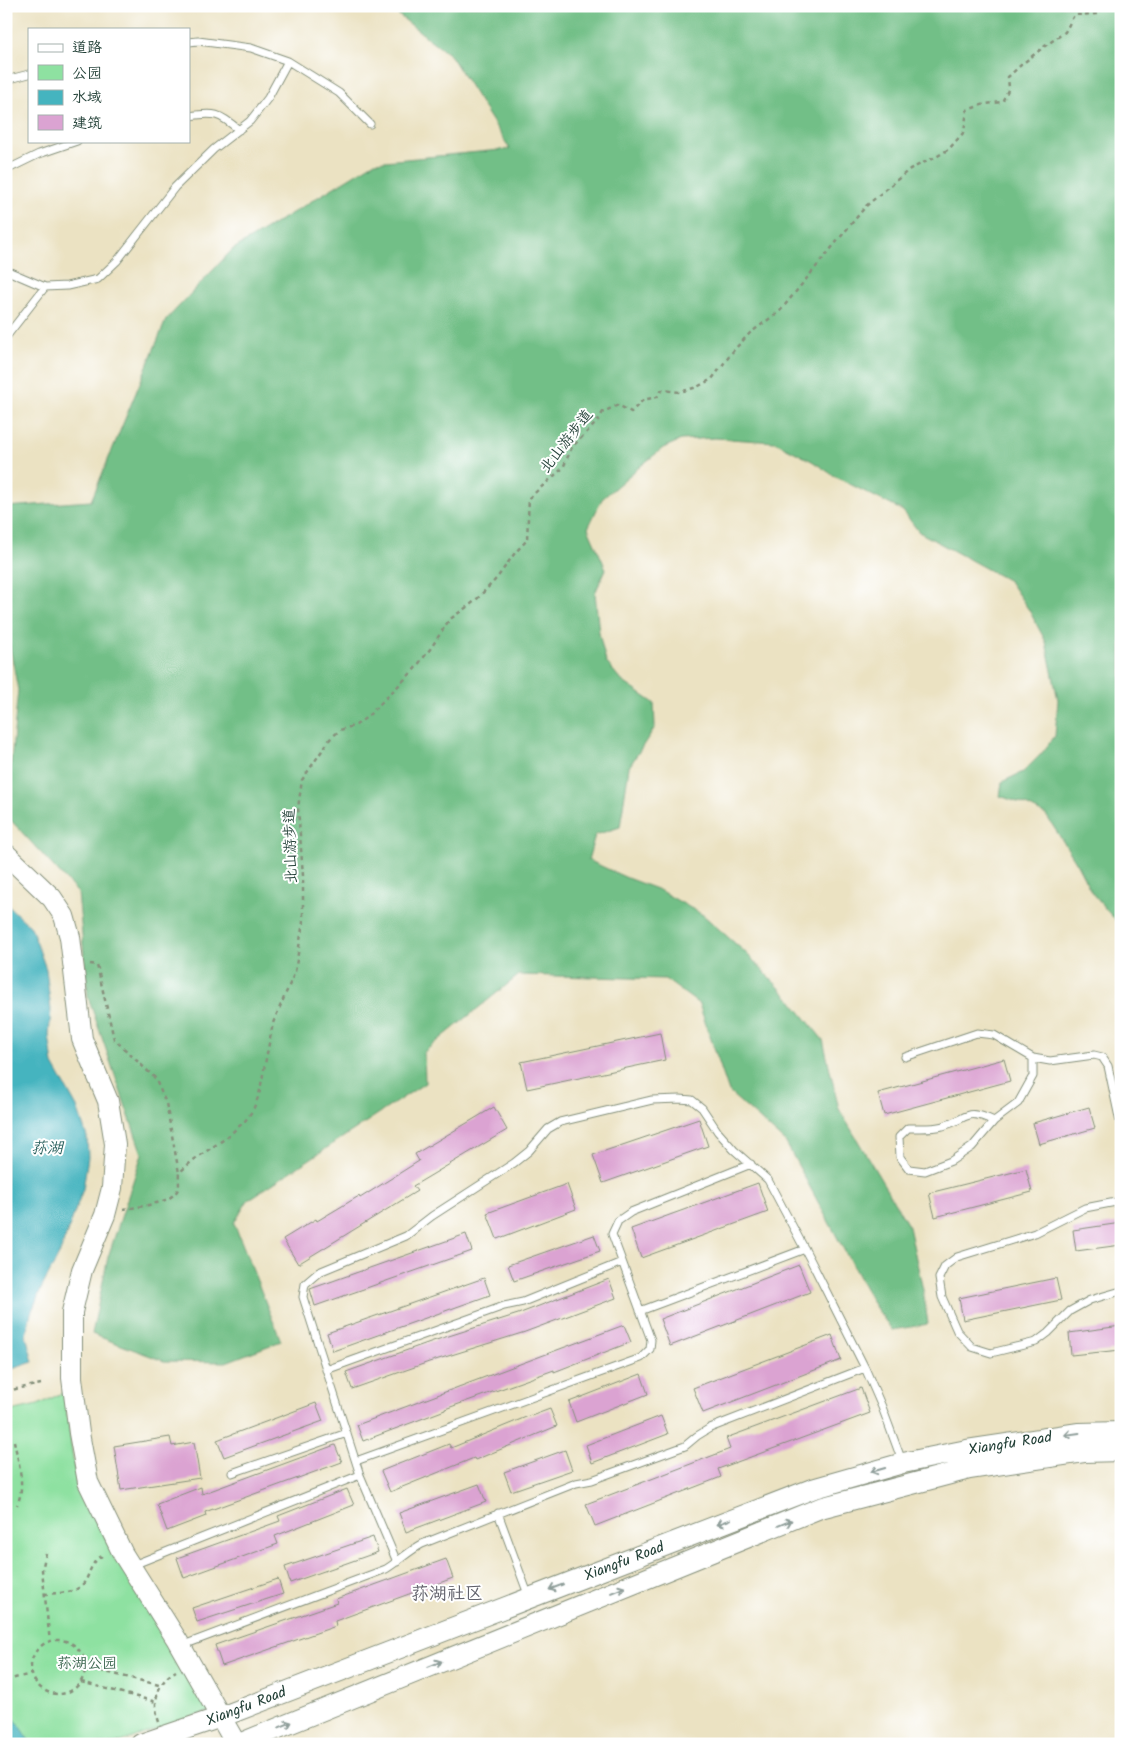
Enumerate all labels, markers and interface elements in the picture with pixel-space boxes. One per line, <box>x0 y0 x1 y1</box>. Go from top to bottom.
legend <box>28 28 190 142</box>
text: 道路 <box>72 36 102 60</box>
text: 公园 <box>72 62 102 86</box>
text: 水域 <box>72 86 102 110</box>
text: 建筑 <box>72 112 102 136</box>
street label: 北山游步道 <box>534 405 599 479</box>
street label: 北山游步道 <box>278 808 304 884</box>
water label: 荪湖 <box>31 1136 65 1161</box>
street label: Xiangfu Road <box>967 1425 1054 1462</box>
one-way arrow <box>1064 1429 1080 1439</box>
one-way arrow <box>871 1466 887 1475</box>
one-way arrow <box>777 1517 792 1527</box>
one-way arrow <box>717 1518 733 1527</box>
street label: Xiangfu Road <box>581 1535 668 1588</box>
district label: 荪湖社区 <box>411 1580 483 1609</box>
one-way arrow <box>549 1583 565 1592</box>
one-way arrow <box>610 1585 625 1595</box>
park label: 荪湖公园 <box>57 1652 117 1676</box>
one-way arrow <box>427 1659 442 1669</box>
street label: Xiangfu Road <box>203 1680 290 1733</box>
one-way arrow <box>277 1720 292 1729</box>

